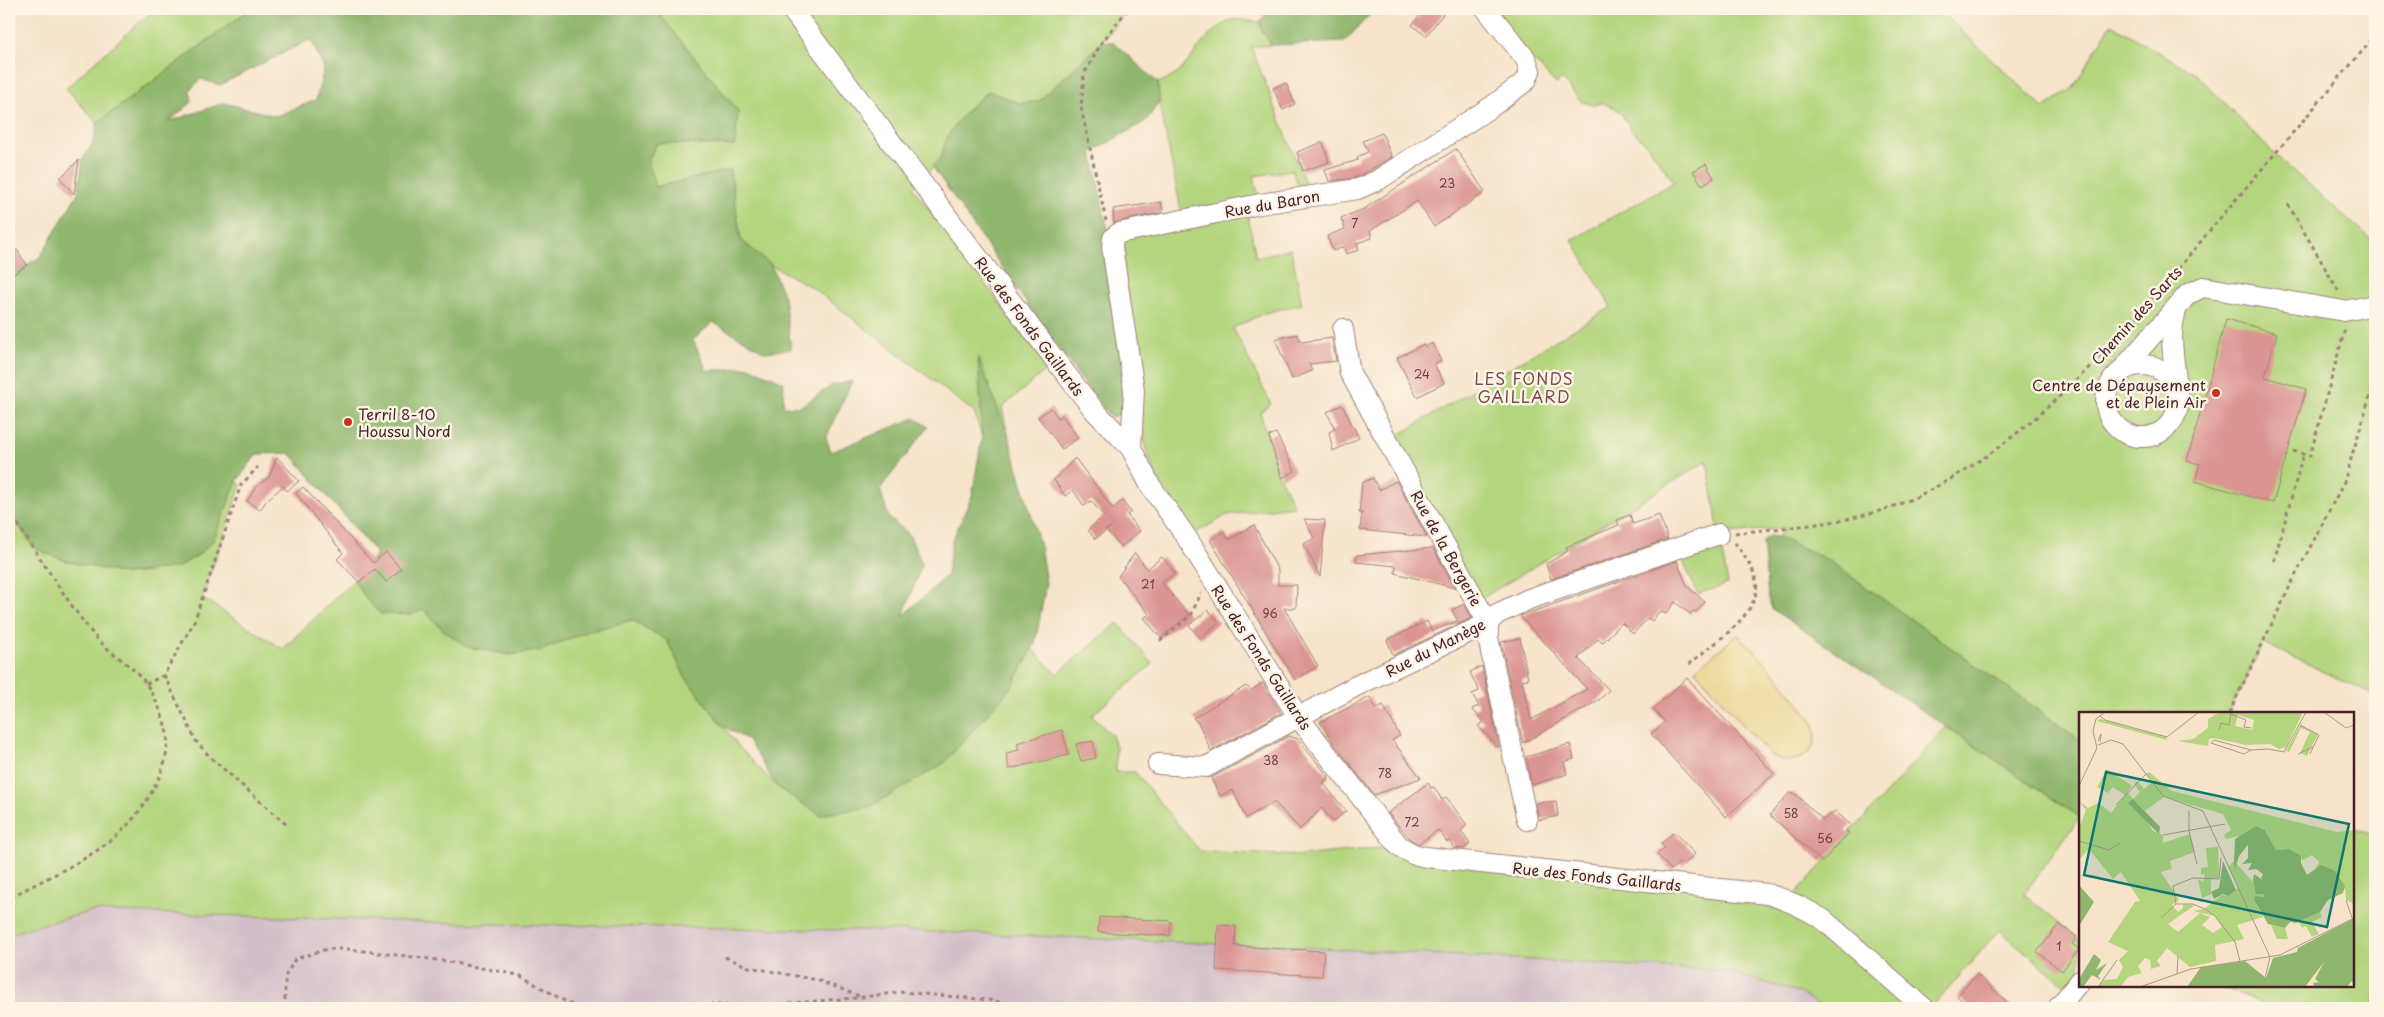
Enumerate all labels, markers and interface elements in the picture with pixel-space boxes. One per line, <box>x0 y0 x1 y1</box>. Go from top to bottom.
house number: 23 <box>1439 174 1455 192</box>
street label: Rue du Baron <box>1223 183 1321 223</box>
house number: 7 <box>1352 214 1359 232</box>
street label: Rue des Fonds Gaillards <box>970 251 1090 401</box>
street label: Chemin des Sarts <box>2085 260 2187 370</box>
house number: 24 <box>1414 365 1430 383</box>
district label: LES FONDS GAILLARD <box>1474 366 1574 408</box>
place label: Centre de Dépaysement et de Plein Air <box>2032 373 2206 413</box>
marker: Centre de Dépaysement et de Plein Air <box>2210 387 2222 399</box>
place label: Terril 8-10 Houssu Nord <box>358 402 451 442</box>
marker: Terril 8-10 Houssu Nord <box>342 416 354 428</box>
street label: Rue de la Bergerie <box>1406 486 1488 610</box>
house number: 21 <box>1141 575 1155 593</box>
street label: Rue des Fonds Gaillards <box>1206 580 1318 734</box>
house number: 96 <box>1262 604 1278 622</box>
street label: Rue du Manège <box>1381 612 1489 682</box>
inset map <box>2079 712 2354 987</box>
house number: 38 <box>1263 751 1279 769</box>
house number: 78 <box>1378 764 1392 782</box>
house number: 58 <box>1783 804 1799 822</box>
house number: 72 <box>1404 813 1420 831</box>
house number: 56 <box>1817 829 1833 847</box>
street label: Rue des Fonds Gaillards <box>1512 856 1683 896</box>
house number: 1 <box>2056 937 2062 955</box>

